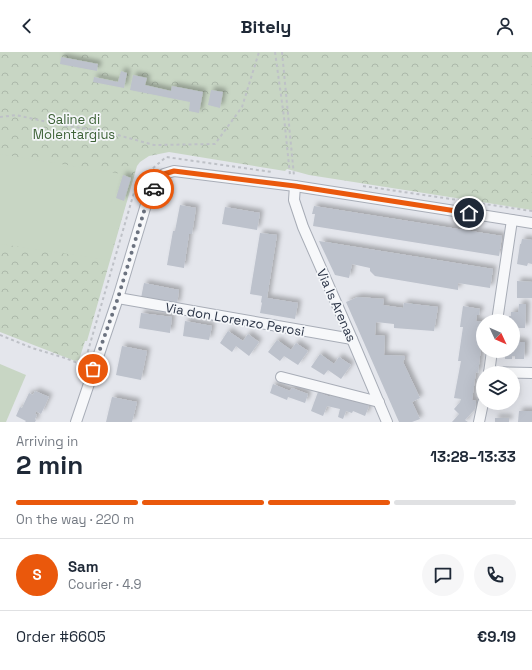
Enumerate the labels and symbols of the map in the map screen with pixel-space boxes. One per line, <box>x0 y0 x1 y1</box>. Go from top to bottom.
park label: Saline di Molentargius <box>33 111 115 143</box>
courier <box>134 169 174 209</box>
pin <box>452 196 486 230</box>
street label: Via Is Arenas <box>313 266 360 344</box>
street label: Via don Lorenzo Perosi <box>164 299 306 340</box>
north arrow <box>476 314 520 358</box>
pin <box>76 352 110 386</box>

